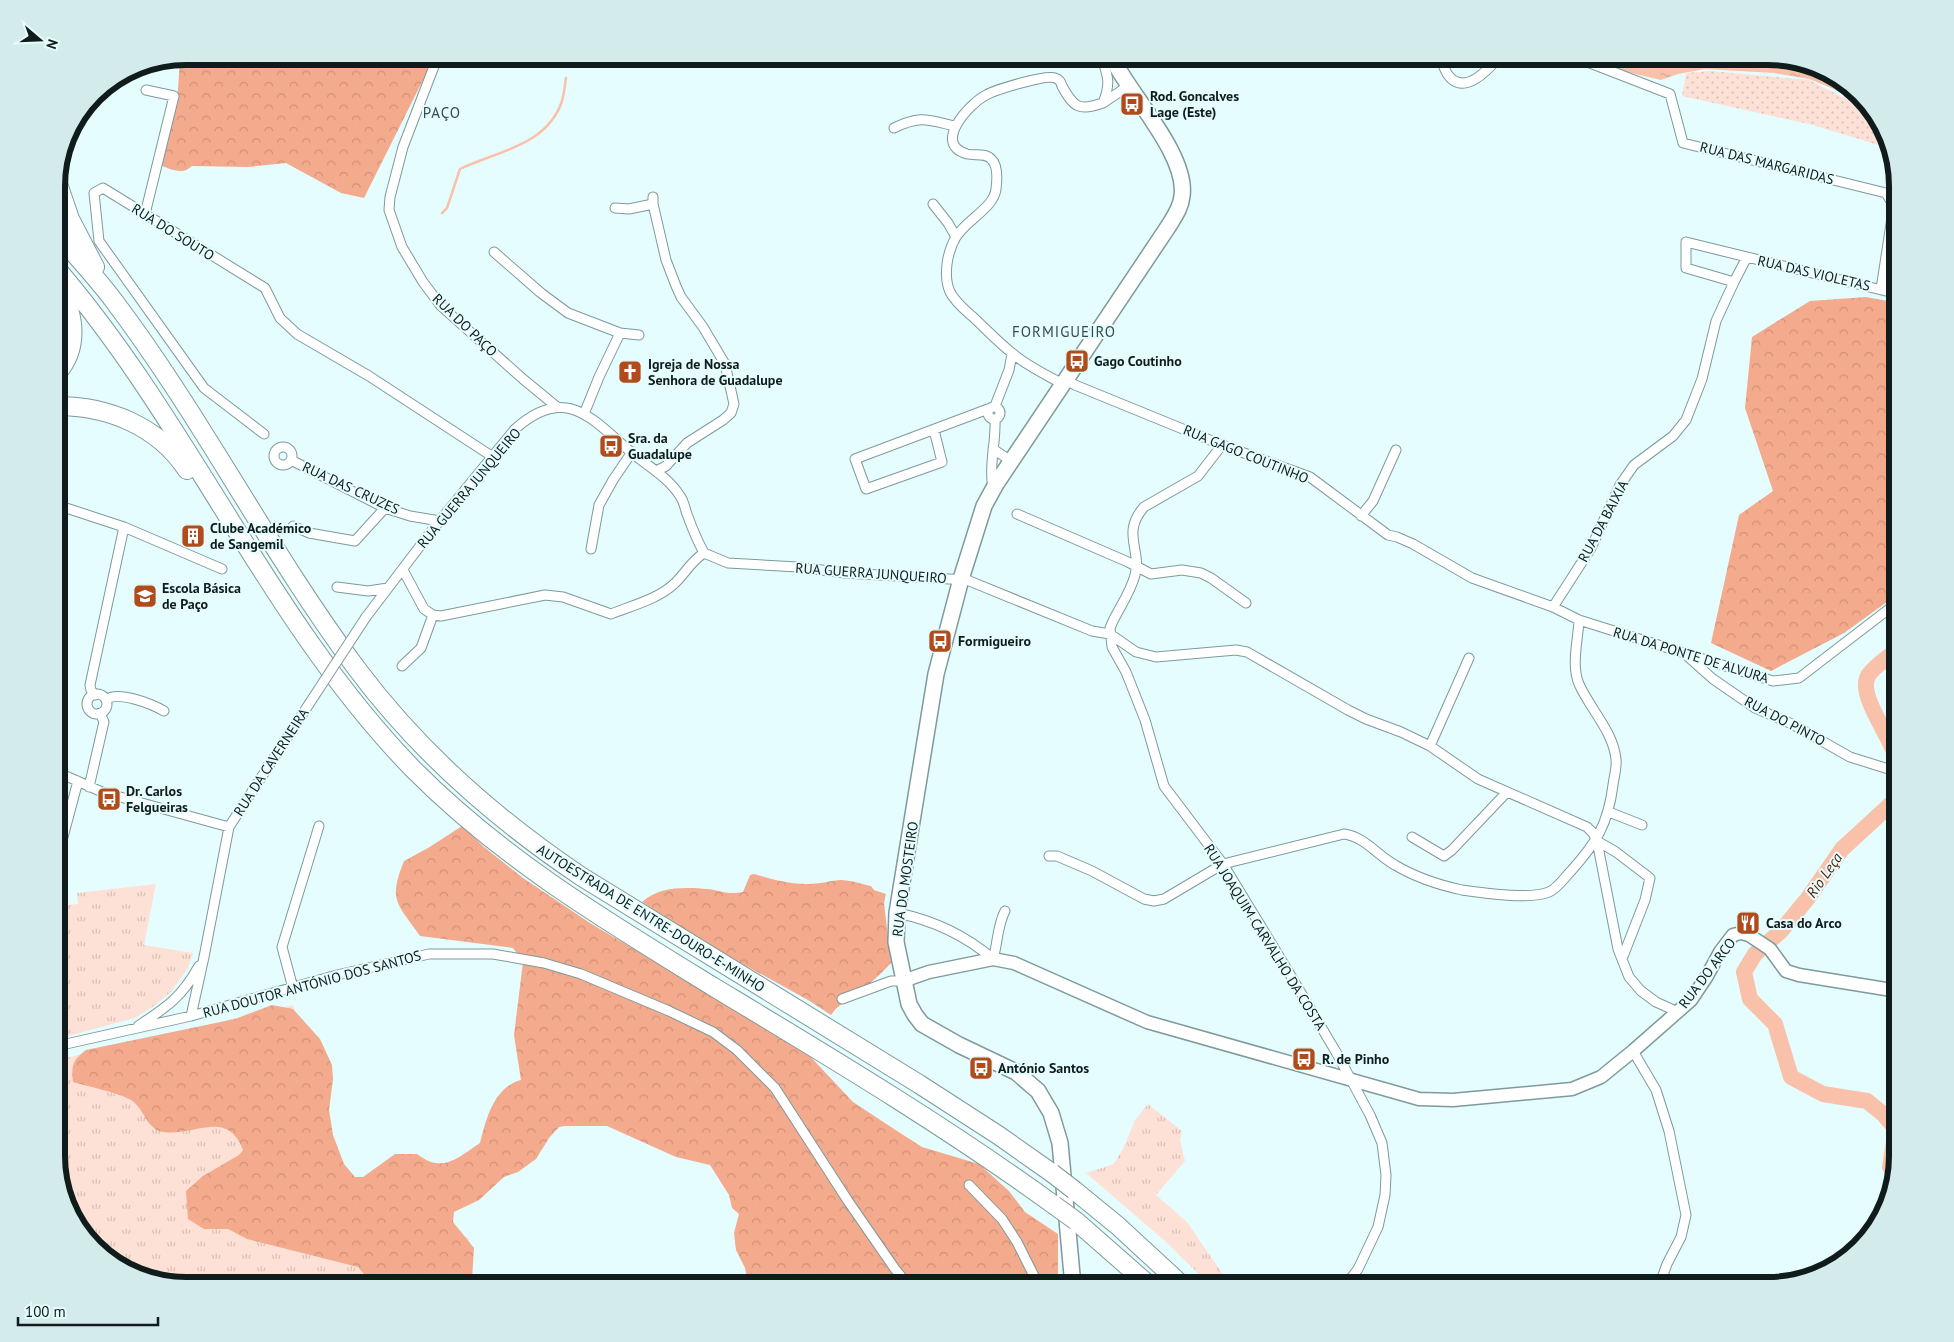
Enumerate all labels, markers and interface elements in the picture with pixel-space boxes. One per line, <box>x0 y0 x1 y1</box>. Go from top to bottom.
north arrow <box>15 15 65 65</box>
text: N <box>42 37 62 52</box>
place label: Rod. Goncalves Lage (Este) <box>1150 87 1239 121</box>
bus stop icon: Rod. Goncalves Lage (Este) <box>1119 91 1145 117</box>
district label: PAÇO <box>423 103 461 122</box>
street label: RUA DAS MARGARIDAS <box>1698 138 1836 188</box>
street label: RUA DO SOUTO <box>128 199 218 265</box>
street label: RUA DAS VIOLETAS <box>1756 251 1872 295</box>
street label: RUA DO PAÇO <box>429 290 501 360</box>
district label: FORMIGUEIRO <box>1012 322 1116 341</box>
bus stop icon: Gago Coutinho <box>1064 348 1090 374</box>
place label: Gago Coutinho <box>1094 352 1182 370</box>
place label: Igreja de Nossa Senhora de Guadalupe <box>648 355 783 389</box>
church icon: Igreja de Nossa Senhora de Guadalupe <box>617 359 643 385</box>
street label: RUA GAGO COUTINHO <box>1181 421 1311 487</box>
street label: RUA GUERRA JUNQUEIRO <box>413 424 525 552</box>
place label: Sra. da Guadalupe <box>628 429 692 463</box>
bus stop icon: Sra. da Guadalupe <box>598 433 624 459</box>
street label: RUA DAS CRUZES <box>300 458 402 518</box>
street label: RUA DA BAIXIA <box>1574 476 1633 565</box>
place label: Clube Académico de Sangemil <box>210 519 312 553</box>
building icon: Clube Académico de Sangemil <box>180 523 206 549</box>
street label: RUA GUERRA JUNQUEIRO <box>795 559 947 587</box>
place label: Escola Básica de Paço <box>162 579 241 613</box>
school or university icon: Escola Básica de Paço <box>132 583 158 609</box>
street label: RUA DA PONTE DE ALVURA <box>1611 623 1772 687</box>
bus stop icon: Formigueiro <box>927 628 953 654</box>
place label: Formigueiro <box>958 632 1031 650</box>
street label: RUA DO PINTO <box>1741 692 1829 750</box>
street label: RUA DA CAVERNEIRA <box>229 704 313 819</box>
place label: Dr. Carlos Felgueiras <box>126 782 188 816</box>
bus stop icon: Dr. Carlos Felgueiras <box>96 786 122 812</box>
street label: RUA DO MOSTEIRO <box>888 820 922 938</box>
street label: AUTOESTRADA DE ENTRE-DOURO-E-MINHO <box>534 840 768 996</box>
street label: RUA JOAQUIM CARVALHO DA COSTA <box>1200 841 1330 1034</box>
water label: Rio Leça <box>1802 848 1847 901</box>
restaurant icon: Casa do Arco <box>1735 910 1761 936</box>
place label: Casa do Arco <box>1766 914 1842 932</box>
street label: RUA DO ARCO <box>1675 934 1739 1012</box>
street label: RUA DOUTOR ANTÓNIO DOS SANTOS <box>201 946 423 1022</box>
bus stop icon: R. de Pinho <box>1291 1046 1317 1072</box>
place label: R. de Pinho <box>1322 1050 1390 1068</box>
bus stop icon: António Santos <box>968 1055 994 1081</box>
place label: António Santos <box>998 1059 1089 1077</box>
scale bar <box>18 1294 158 1326</box>
text: 100 m <box>25 1302 66 1321</box>

